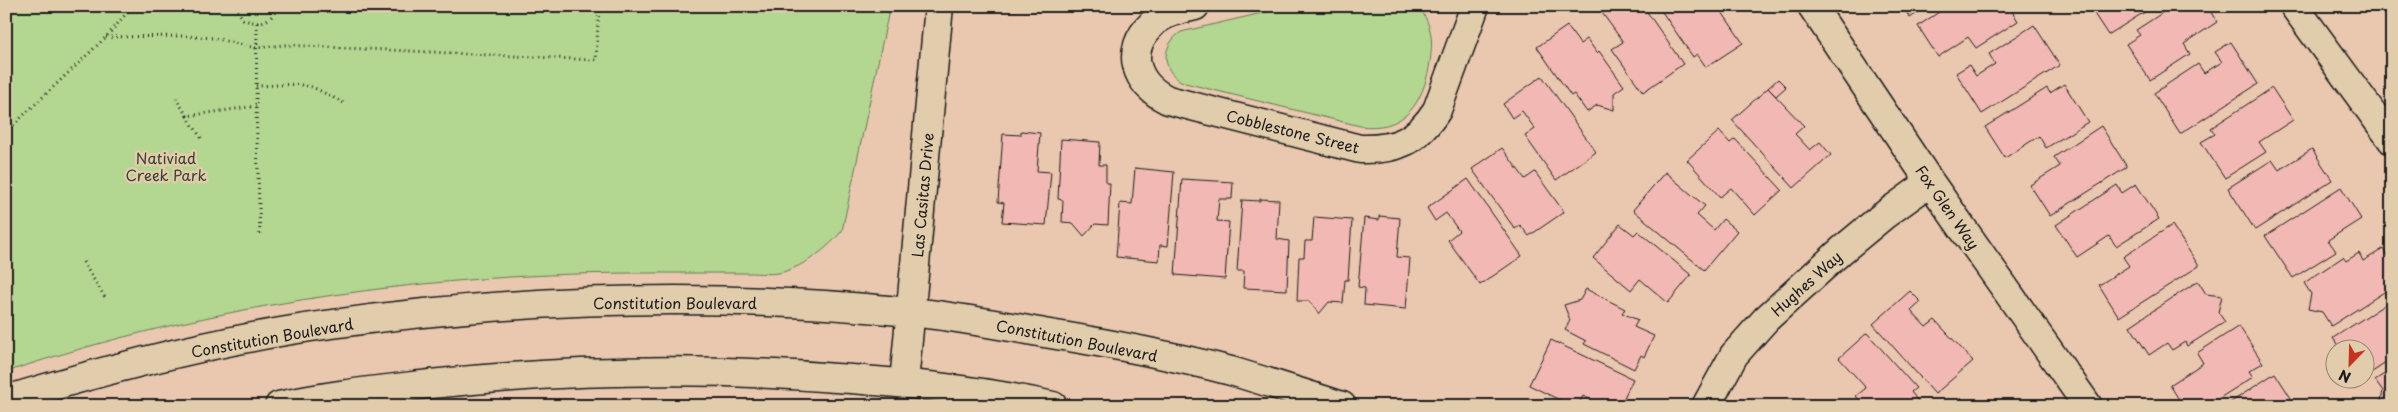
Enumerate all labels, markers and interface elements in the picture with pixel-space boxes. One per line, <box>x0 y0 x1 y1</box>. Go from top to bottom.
street label: Cobblestone Street <box>1224 103 1362 159</box>
street label: Las Casitas Drive <box>905 132 939 258</box>
park label: Nativiad Creek Park <box>125 146 207 186</box>
street label: Fox Glen Way <box>1910 160 1986 254</box>
street label: Hughes Way <box>1765 245 1847 321</box>
street label: Constitution Boulevard <box>593 291 757 314</box>
street label: Constitution Boulevard <box>189 311 355 363</box>
street label: Constitution Boulevard <box>994 313 1160 367</box>
north arrow <box>2326 340 2376 390</box>
text: N <box>2336 365 2354 388</box>

